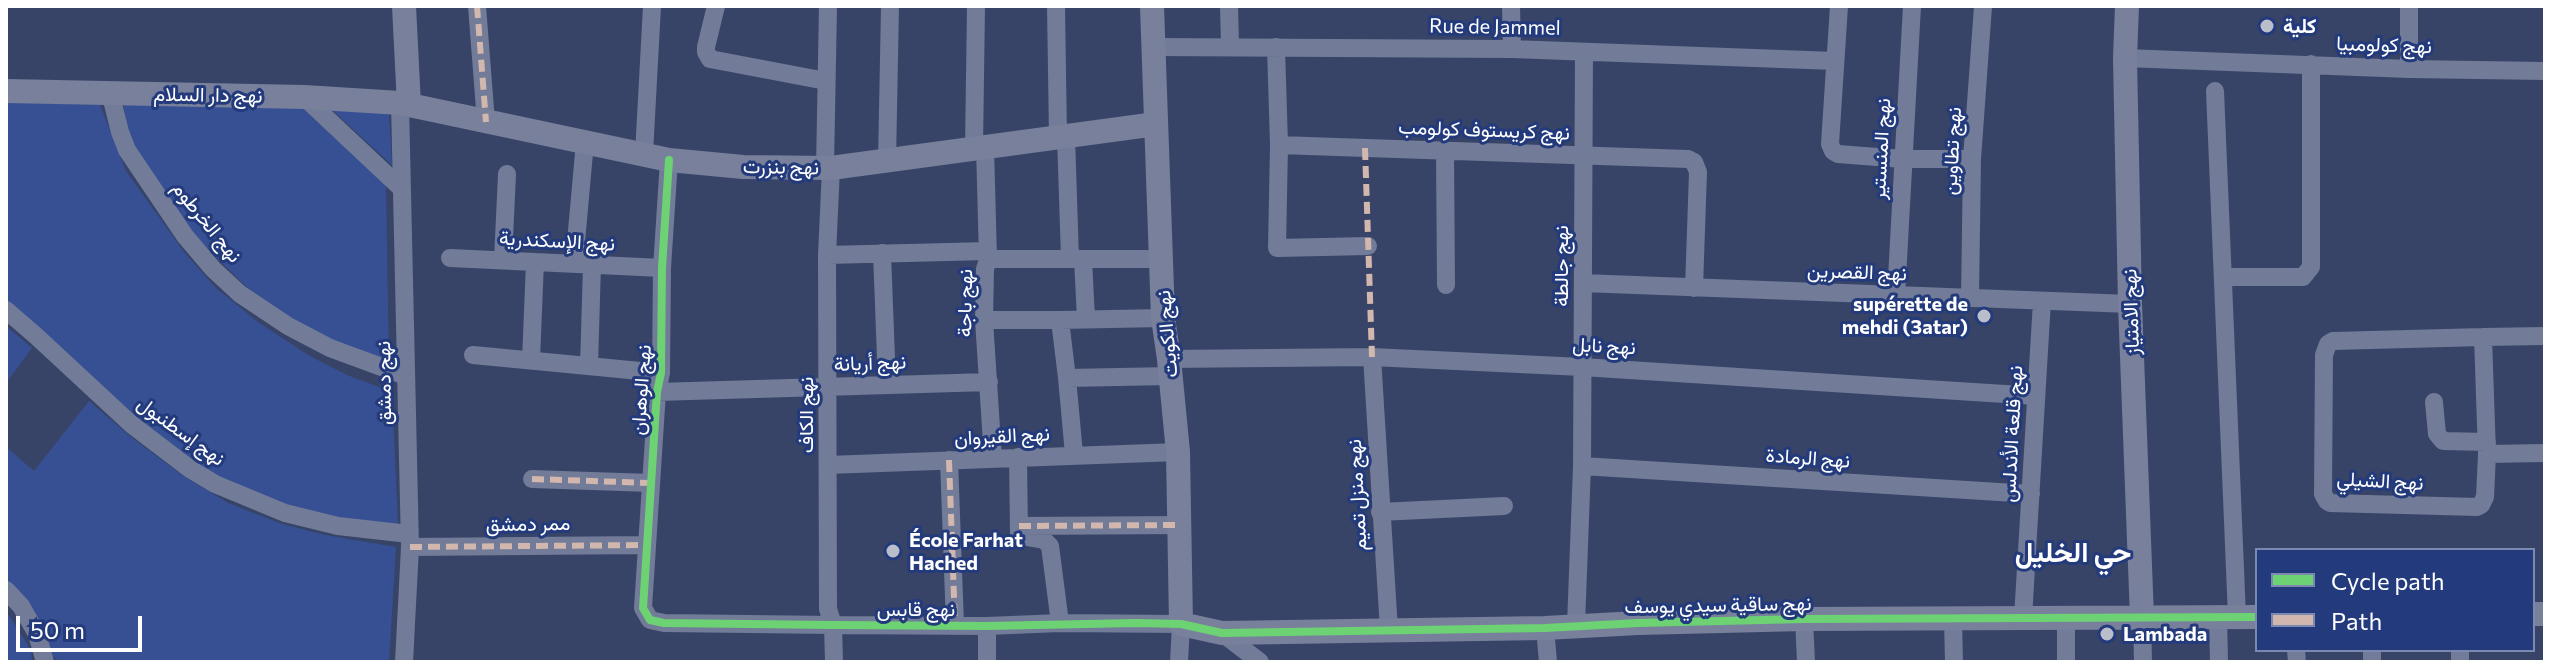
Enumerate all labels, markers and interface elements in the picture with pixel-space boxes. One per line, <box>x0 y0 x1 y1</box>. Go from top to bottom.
street label: Rue de Jammel <box>1429 14 1561 40</box>
place label: كلية <box>2283 14 2316 38</box>
marker: كلية <box>2258 17 2276 35</box>
street label: نهج كولومبيا <box>2336 31 2432 59</box>
street label: نهج دار السلام <box>153 82 263 108</box>
street label: نهج المنستير <box>1866 98 1896 200</box>
street label: نهج تطاوين <box>1938 106 1966 196</box>
street label: نهج كريستوف كولومب <box>1398 115 1570 145</box>
street label: نهج بنزرت <box>743 154 819 180</box>
street label: نهج الخرطوم <box>167 177 247 267</box>
street label: نهج جالطة <box>1549 225 1573 307</box>
street label: نهج الإسكندرية <box>498 226 616 256</box>
street label: نهج القصرين <box>1807 258 1907 286</box>
street label: نهج الامتياز <box>2117 268 2145 356</box>
street label: نهج باجة <box>952 269 978 337</box>
street label: نهج الكويت <box>1151 289 1183 379</box>
place label: supérette de mehdi (3atar) <box>1842 292 1968 339</box>
marker: supérette de mehdi (3atar) <box>1975 307 1993 325</box>
street label: نهج نابل <box>1572 332 1636 360</box>
street label: نهج دمشق <box>371 341 397 425</box>
street label: نهج الوهران <box>626 344 656 436</box>
street label: نهج أريانة <box>833 350 907 376</box>
street label: نهج قلعة الأندلس <box>1996 365 2028 503</box>
street label: نهج الكاف <box>794 377 818 453</box>
street label: نهج إسطنبول <box>132 391 230 471</box>
street label: نهج القيروان <box>953 422 1051 450</box>
street label: نهج منزل تميم <box>1342 438 1372 552</box>
street label: نهج الرمادة <box>1765 443 1851 473</box>
street label: نهج الشيلي <box>2336 467 2424 495</box>
street label: ممر دمشق <box>486 511 570 537</box>
place label: École Farhat Hached <box>909 528 1023 575</box>
district label: حي الخليل <box>2015 536 2131 570</box>
marker: École Farhat Hached <box>884 542 902 560</box>
legend <box>2255 548 2535 652</box>
text: Cycle path <box>2331 566 2445 595</box>
street label: نهج ساقية سيدي يوسف <box>1624 591 1812 619</box>
street label: نهج قابس <box>877 597 955 621</box>
scale bar <box>20 600 146 650</box>
text: Path <box>2331 606 2382 635</box>
text: 50 m <box>30 615 85 644</box>
place label: Lambada <box>2123 622 2207 646</box>
marker: Lambada <box>2098 625 2116 643</box>

